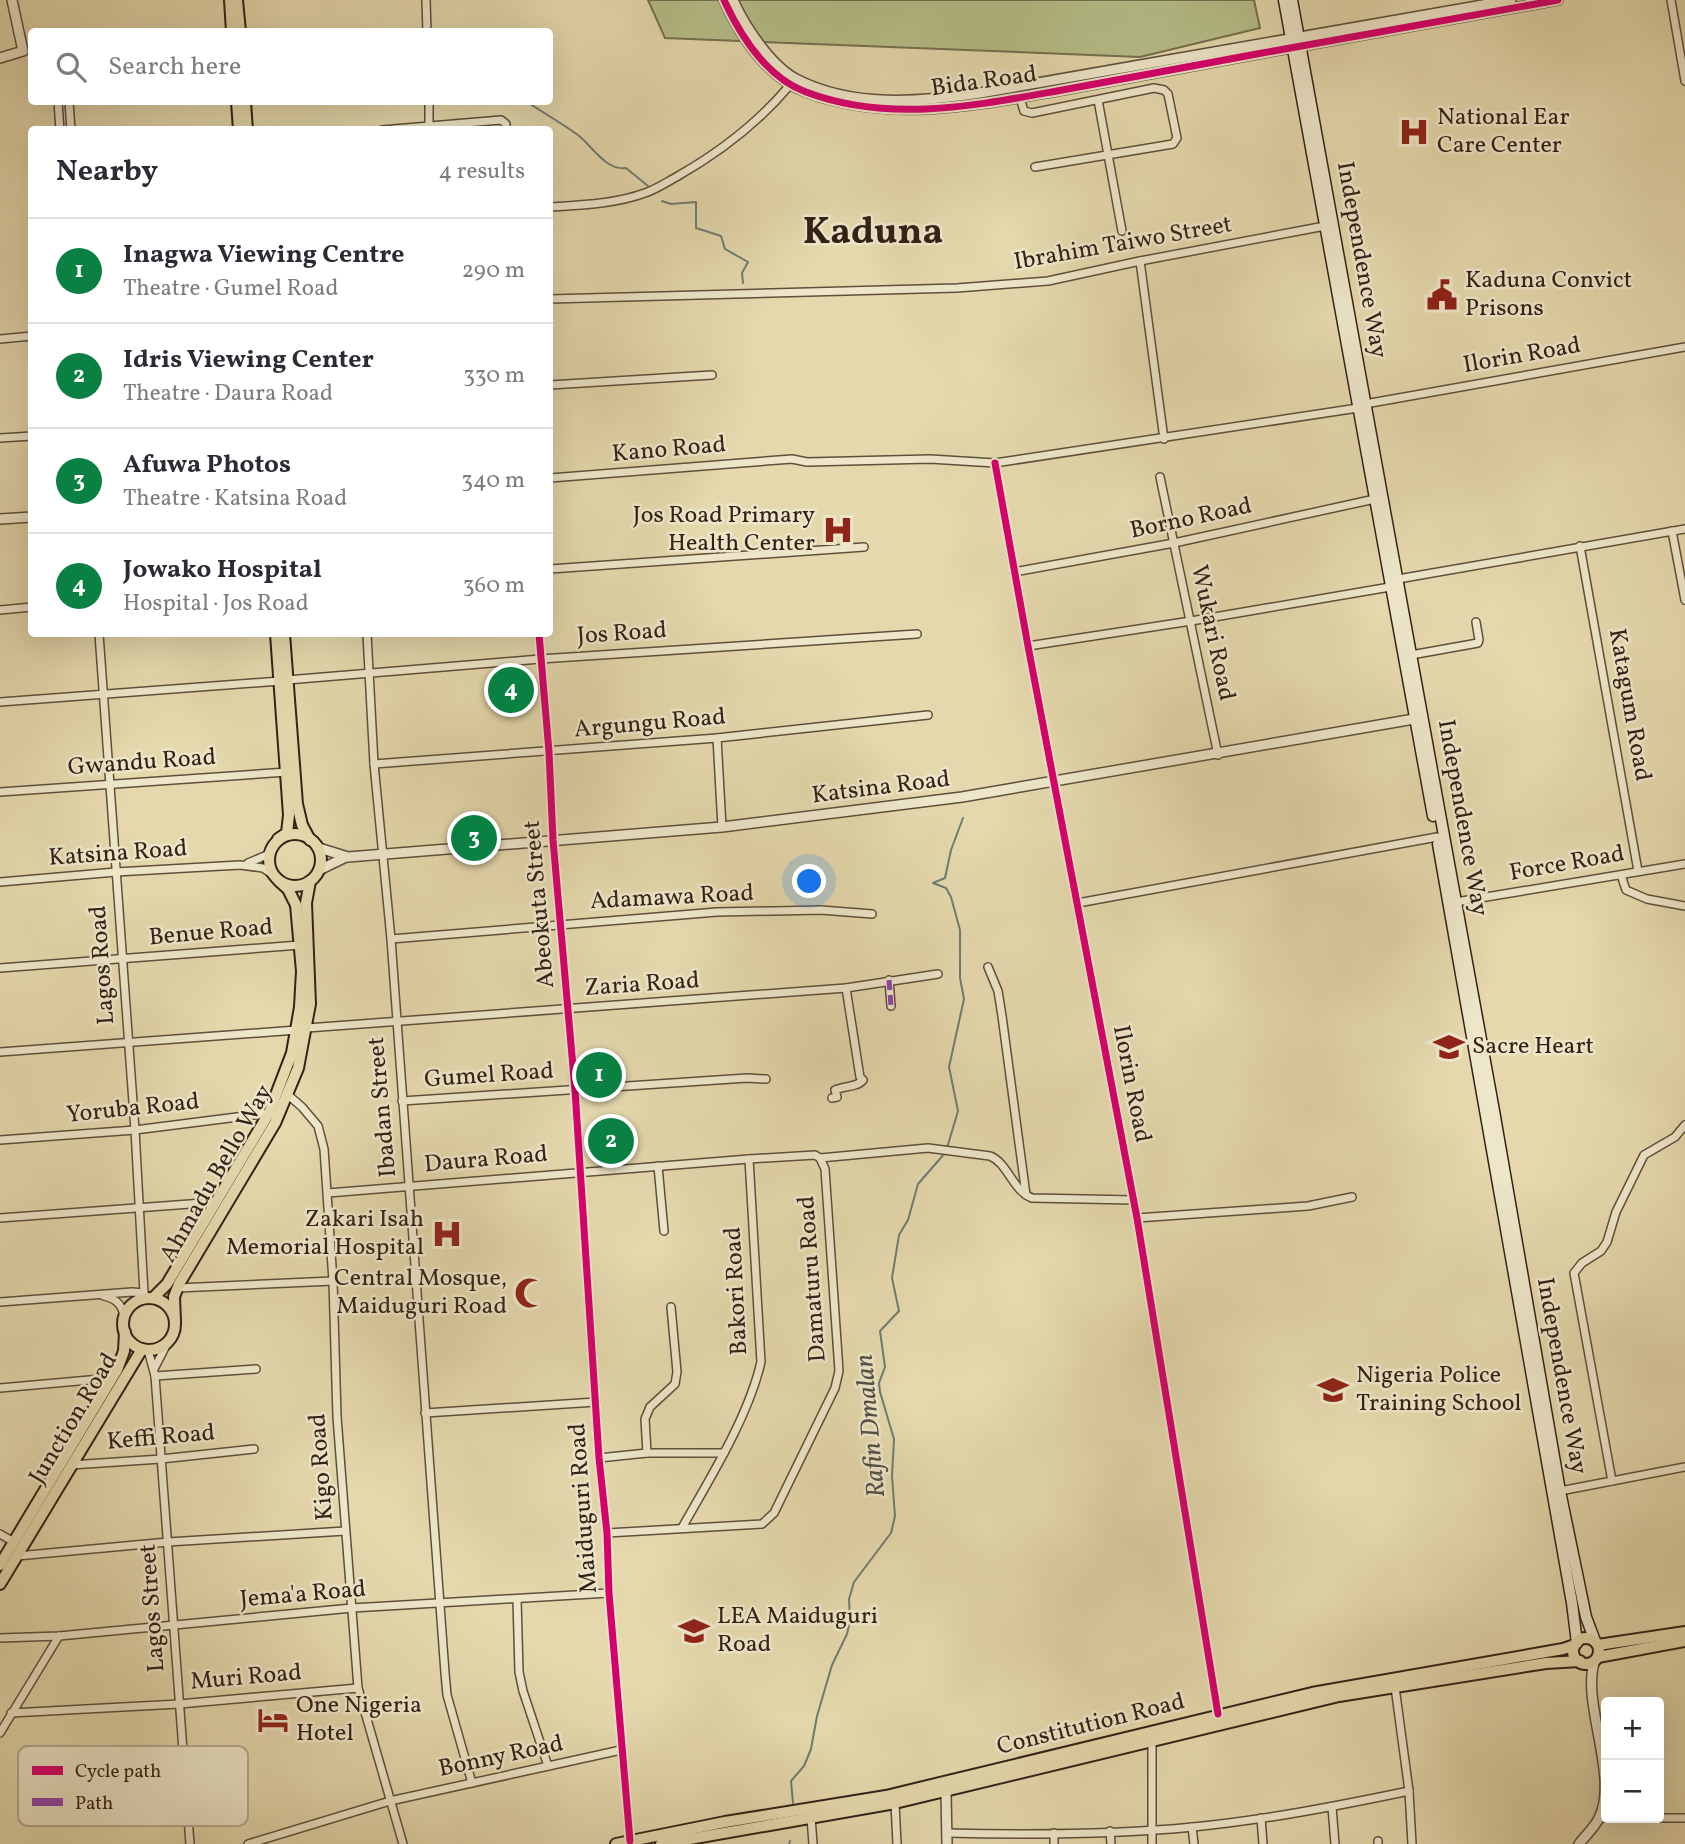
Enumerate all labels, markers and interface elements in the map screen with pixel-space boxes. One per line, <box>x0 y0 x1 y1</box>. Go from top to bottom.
search box <box>28 28 553 105</box>
icon: search <box>52 48 90 86</box>
text: Search here <box>108 49 241 85</box>
street label: Bida Road <box>929 58 1039 106</box>
place label: National Ear Care Center <box>1437 101 1570 163</box>
hospital icon: National Ear Care Center <box>1397 115 1431 149</box>
text: Nearby <box>56 151 158 193</box>
text: 4 results <box>439 156 525 188</box>
street label: Independence Way <box>1327 159 1395 361</box>
district label: Kaduna <box>803 207 943 260</box>
street label: Ibrahim Taiwo Street <box>1011 208 1235 280</box>
text: Inagwa Viewing Centre <box>123 237 405 273</box>
text: 1 <box>74 255 84 287</box>
text: 290 m <box>462 255 525 287</box>
place label: Kaduna Convict Prisons <box>1465 264 1632 326</box>
text: Theatre · Gumel Road <box>123 273 339 305</box>
public building icon: Kaduna Convict Prisons <box>1425 278 1459 312</box>
street label: Ilorin Road <box>1460 329 1584 383</box>
text: Idris Viewing Center <box>123 342 374 378</box>
text: 2 <box>73 360 85 392</box>
text: 330 m <box>463 360 525 392</box>
text: Theatre · Daura Road <box>123 378 333 410</box>
street label: Kano Road <box>611 428 727 472</box>
text: Afuwa Photos <box>123 447 291 483</box>
text: 3 <box>73 465 85 497</box>
text: 340 m <box>461 465 525 497</box>
text: Theatre · Katsina Road <box>123 483 347 515</box>
street label: Borno Road <box>1127 489 1255 549</box>
place label: Jos Road Primary Health Center <box>633 499 815 561</box>
hospital icon: Jos Road Primary Health Center <box>821 513 855 547</box>
text: Jowako Hospital <box>123 552 322 588</box>
street label: Wukari Road <box>1181 562 1243 704</box>
text: 4 <box>72 570 86 602</box>
text: 360 m <box>463 570 525 602</box>
text: Hospital · Jos Road <box>123 588 309 620</box>
street label: Jos Road <box>576 614 668 654</box>
street label: Katagum Road <box>1599 626 1659 784</box>
pin: 4 <box>488 664 534 716</box>
street label: Argungu Road <box>573 700 727 748</box>
street label: Independence Way <box>1428 717 1496 919</box>
street label: Gwandu Road <box>67 741 217 785</box>
street label: Katsina Road <box>810 763 952 813</box>
pin: 3 <box>451 812 497 864</box>
street label: Abeokuta Street <box>516 819 564 989</box>
street label: Katsina Road <box>47 832 189 876</box>
street label: Force Road <box>1507 837 1627 891</box>
your location <box>792 864 826 898</box>
street label: Adamawa Road <box>589 877 755 919</box>
street label: Lagos Road <box>82 904 124 1026</box>
street label: Benue Road <box>147 911 275 955</box>
street label: Zaria Road <box>583 964 701 1006</box>
street label: Ilorin Road <box>1103 1022 1159 1146</box>
school or university icon: Sacre Heart <box>1432 1030 1466 1064</box>
place label: Sacre Heart <box>1472 1030 1594 1064</box>
street label: Ibadan Street <box>360 1035 406 1179</box>
pin: 1 <box>576 1049 622 1101</box>
street label: Gumel Road <box>423 1055 555 1097</box>
street label: Ahmadu Bello Way <box>152 1079 282 1269</box>
street label: Yoruba Road <box>65 1085 201 1133</box>
pin: 2 <box>588 1115 634 1167</box>
street label: Daura Road <box>423 1138 549 1182</box>
street label: Damaturu Road <box>790 1195 836 1363</box>
place label: Zakari Isah Memorial Hospital <box>226 1203 424 1265</box>
hospital icon: Zakari Isah Memorial Hospital <box>430 1217 464 1251</box>
street label: Bakori Road <box>717 1226 757 1356</box>
place label: Central Mosque, Maiduguri Road <box>334 1262 507 1324</box>
street label: Independence Way <box>1527 1275 1595 1477</box>
mosque icon: Central Mosque, Maiduguri Road <box>513 1276 547 1310</box>
street label: Junction Road <box>21 1347 127 1491</box>
water label: Rafin Dmalan <box>847 1353 895 1499</box>
place label: Nigeria Police Training School <box>1356 1359 1521 1421</box>
school or university icon: Nigeria Police Training School <box>1316 1373 1350 1407</box>
street label: Kigo Road <box>301 1412 343 1522</box>
street label: Keffi Road <box>105 1416 217 1460</box>
street label: Maiduguri Road <box>561 1422 607 1594</box>
street label: Lagos Street <box>132 1543 174 1673</box>
street label: Jema'a Road <box>239 1573 367 1617</box>
place label: LEA Maiduguri Road <box>717 1600 878 1662</box>
school or university icon: LEA Maiduguri Road <box>677 1614 711 1648</box>
street label: Muri Road <box>189 1656 303 1700</box>
street label: Constitution Road <box>994 1685 1188 1765</box>
place label: One Nigeria Hotel <box>296 1689 422 1751</box>
map controls <box>1601 1697 1664 1823</box>
button: + <box>1601 1697 1664 1760</box>
hotel icon: One Nigeria Hotel <box>256 1703 290 1737</box>
street label: Bonny Road <box>436 1727 566 1787</box>
legend <box>18 1746 248 1826</box>
text: Cycle path <box>75 1759 161 1785</box>
button: − <box>1601 1760 1664 1823</box>
text: Path <box>75 1791 113 1817</box>

